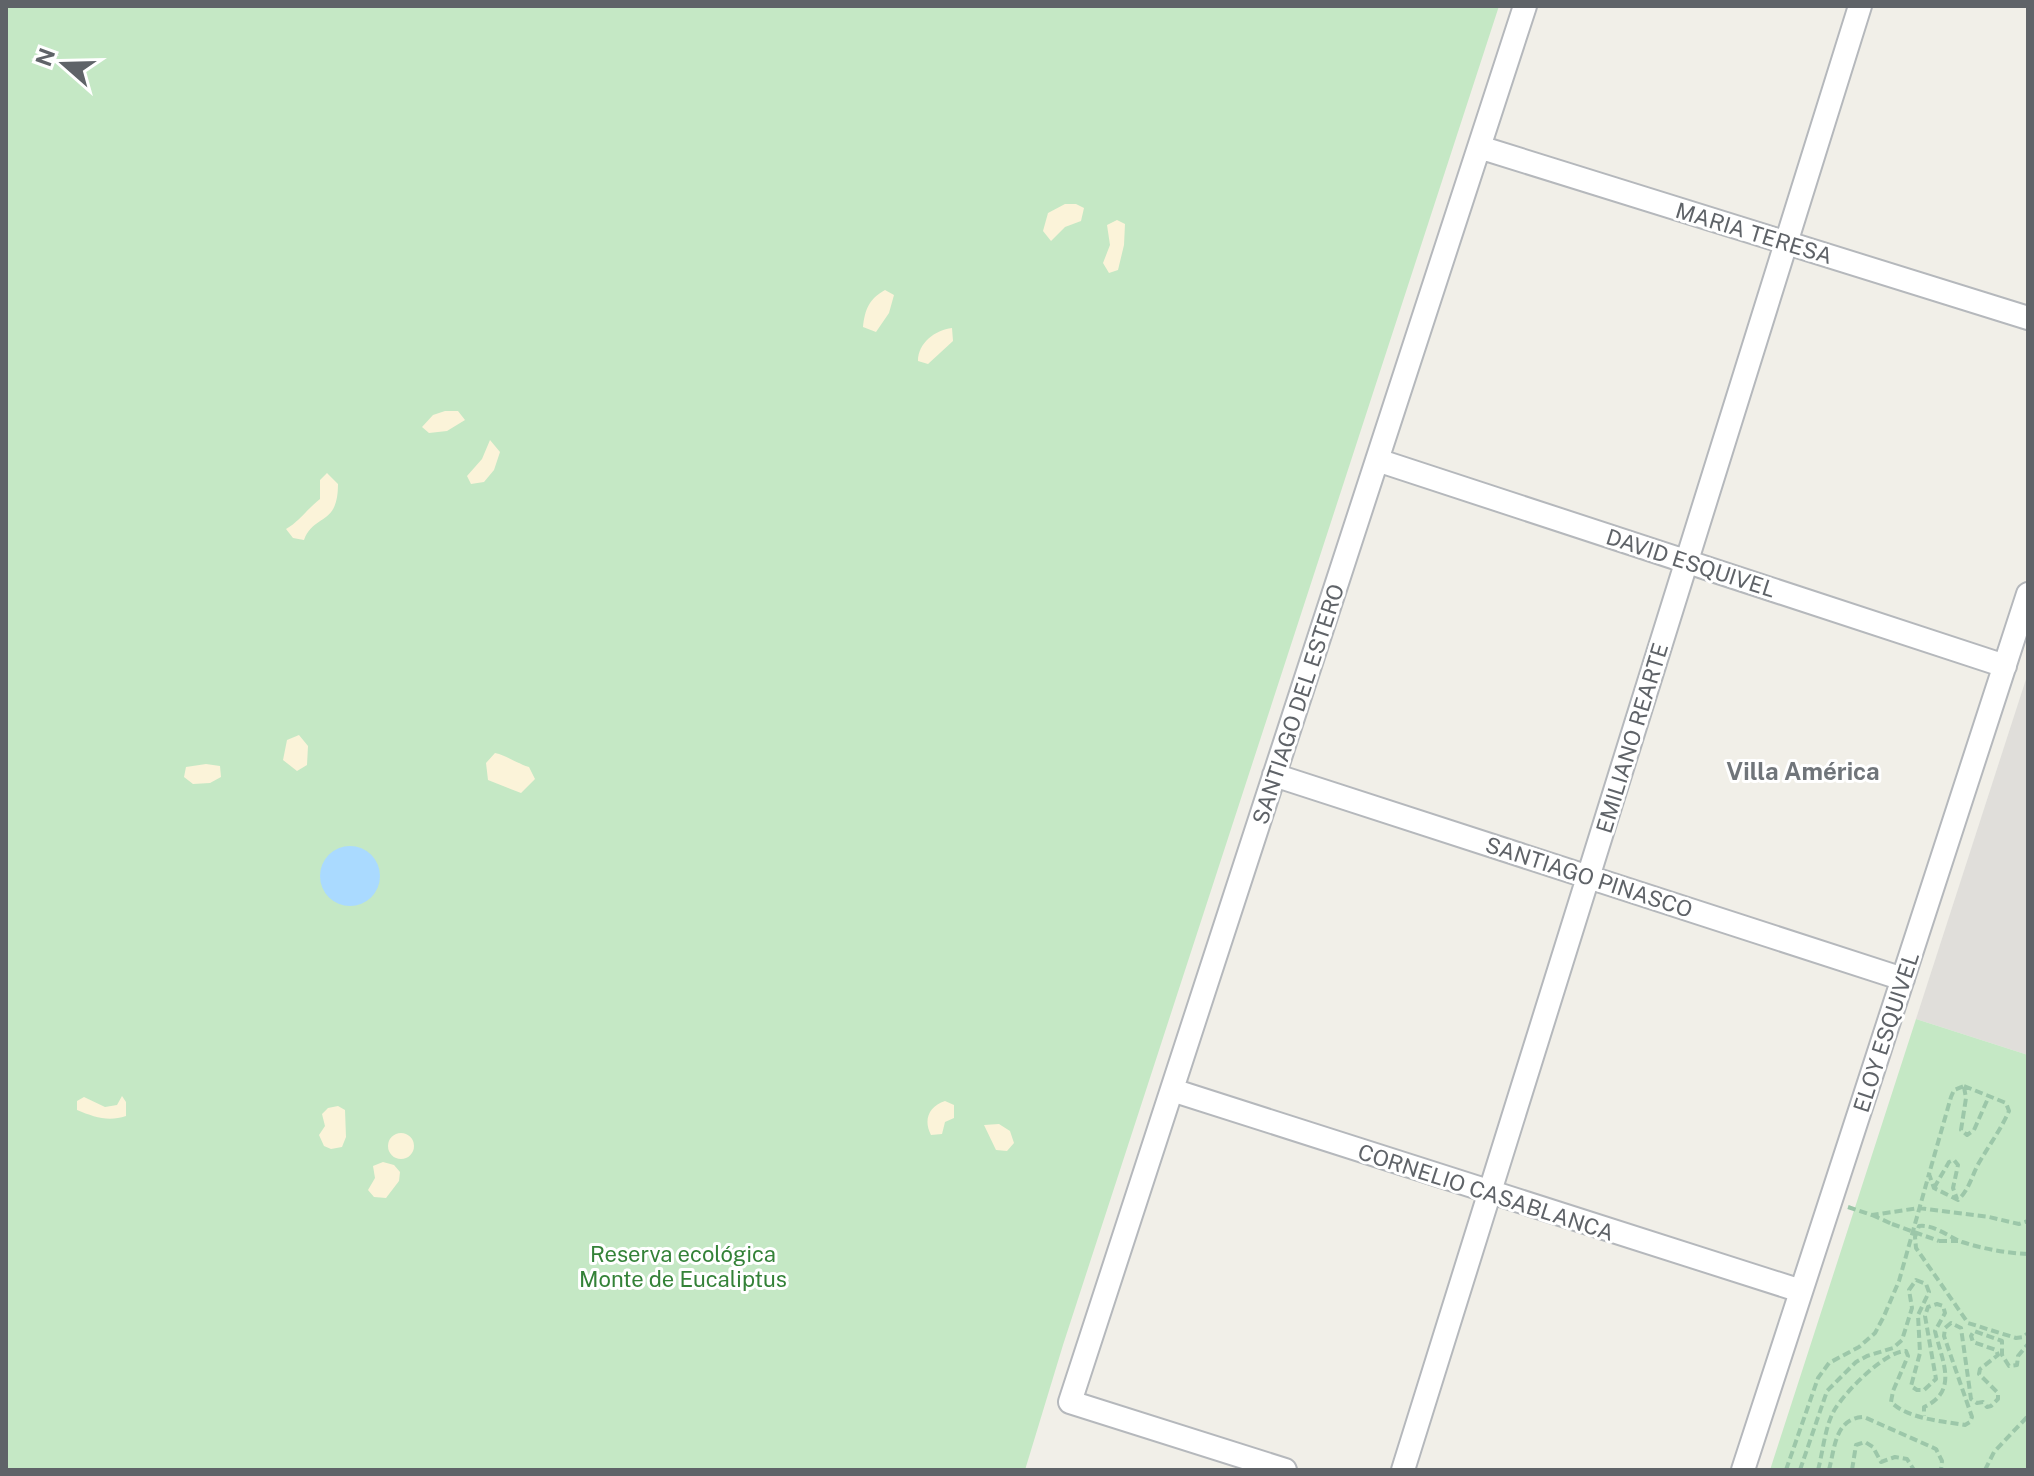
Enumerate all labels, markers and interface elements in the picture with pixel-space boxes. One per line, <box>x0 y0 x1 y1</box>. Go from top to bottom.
north arrow <box>24 24 104 104</box>
text: N <box>30 45 60 70</box>
street label: MARIA TERESA <box>1672 197 1836 269</box>
street label: DAVID ESQUIVEL <box>1603 523 1779 603</box>
street label: SANTIAGO DEL ESTERO <box>1247 581 1349 827</box>
street label: EMILIANO REARTE <box>1591 640 1673 836</box>
district label: Villa América <box>1726 757 1880 785</box>
street label: SANTIAGO PINASCO <box>1482 831 1696 923</box>
street label: ELOY ESQUIVEL <box>1848 948 1924 1116</box>
street label: CORNELIO CASABLANCA <box>1355 1138 1617 1246</box>
park label: Reserva ecológica Monte de Eucaliptus <box>579 1241 787 1292</box>

